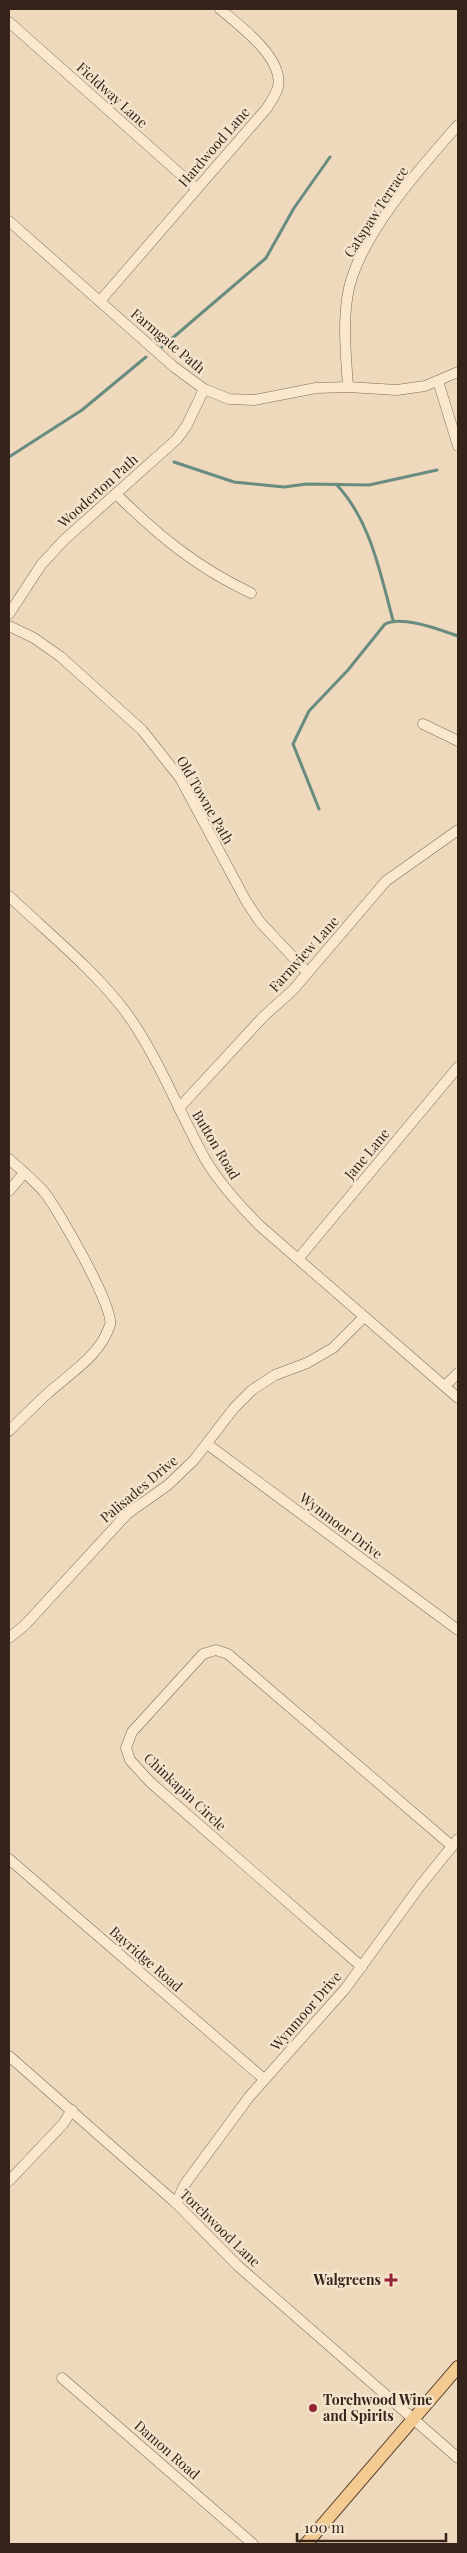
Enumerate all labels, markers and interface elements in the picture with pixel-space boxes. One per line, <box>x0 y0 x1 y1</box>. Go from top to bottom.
street label: Fieldway Lane <box>73 58 152 132</box>
street label: Hardwood Lane <box>174 103 254 191</box>
street label: Catspaw Terrace <box>339 163 412 261</box>
street label: Farmgate Path <box>127 304 210 378</box>
street label: Wooderton Path <box>53 449 142 532</box>
street label: Old Towne Path <box>172 752 239 848</box>
street label: Farmview Lane <box>265 912 343 996</box>
street label: Button Road <box>188 1107 245 1183</box>
street label: Jane Lane <box>339 1124 393 1184</box>
street label: Palisades Drive <box>96 1451 181 1527</box>
street label: Wynmoor Drive <box>295 1488 387 1563</box>
street label: Chinkapin Circle <box>140 1748 231 1835</box>
street label: Bayridge Road <box>106 1922 187 1996</box>
street label: Wynmoor Drive <box>265 1967 345 2055</box>
street label: Torchwood Lane <box>176 2184 265 2271</box>
place label: Walgreens <box>313 2270 381 2289</box>
marker: Walgreens <box>385 2274 397 2286</box>
place label: Torchwood Wine and Spirits <box>323 2390 432 2425</box>
marker: Torchwood Wine and Spirits <box>307 2402 319 2414</box>
street label: Damon Road <box>131 2416 204 2483</box>
scale bar <box>297 2510 446 2542</box>
text: 100 m <box>304 2517 345 2537</box>

